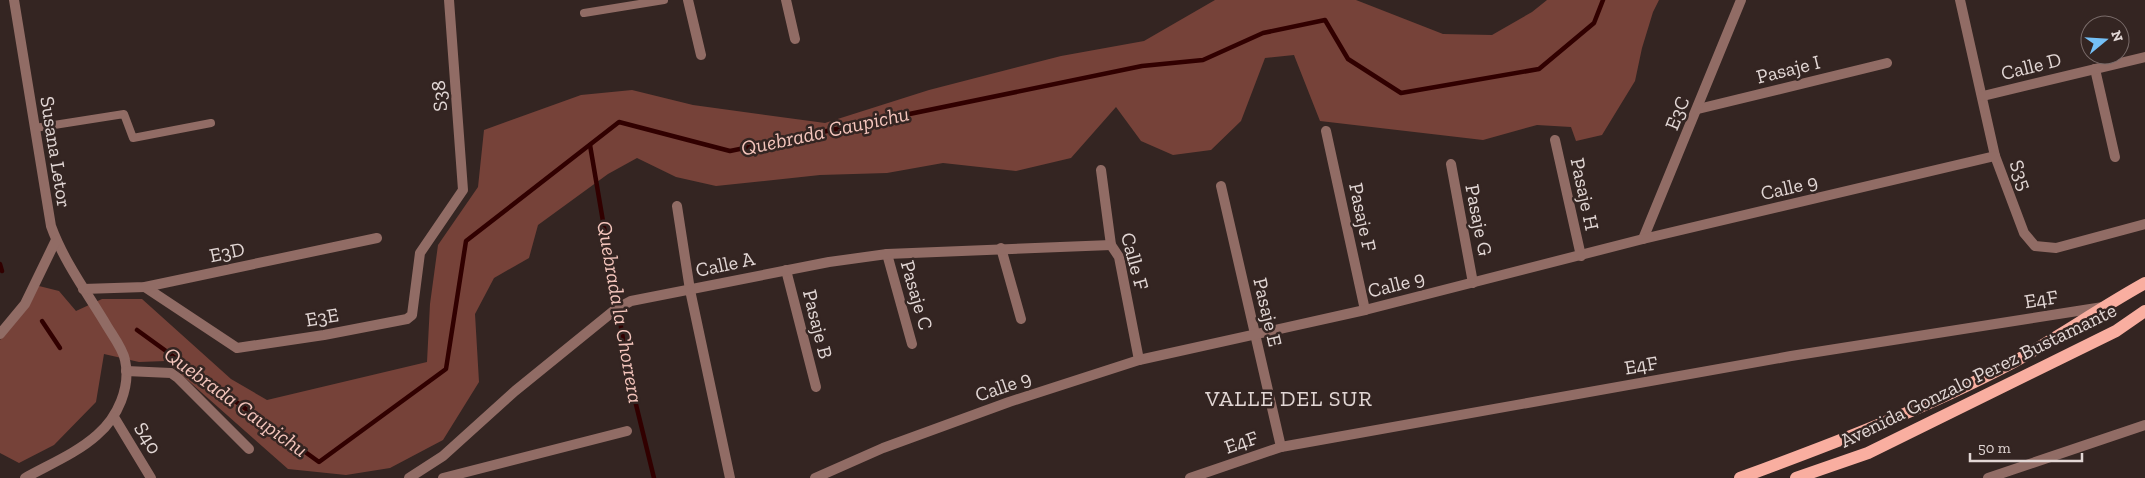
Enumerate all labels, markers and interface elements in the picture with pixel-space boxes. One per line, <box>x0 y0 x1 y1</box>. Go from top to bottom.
north arrow <box>2080 15 2130 65</box>
text: N <box>2107 28 2127 44</box>
street label: Calle D <box>1998 47 2064 85</box>
street label: Pasaje I <box>1754 50 1822 88</box>
street label: S38 <box>426 79 452 113</box>
street label: E3C <box>1659 93 1695 133</box>
street label: Susana Letor <box>35 95 77 209</box>
water label: Quebrada Caupichu <box>738 100 911 161</box>
street label: Pasaje H <box>1566 156 1604 232</box>
street label: S35 <box>2004 156 2038 194</box>
street label: Calle 9 <box>1758 169 1820 205</box>
street label: Pasaje F <box>1344 180 1382 254</box>
street label: Pasaje G <box>1460 182 1498 258</box>
water label: Quebrada la Chorrera <box>592 219 649 405</box>
street label: Calle F <box>1116 230 1154 292</box>
street label: E3D <box>207 237 247 267</box>
street label: Calle A <box>693 246 758 282</box>
street label: Pasaje C <box>896 257 938 333</box>
street label: Calle 9 <box>1365 265 1427 303</box>
street label: Pasaje E <box>1248 275 1288 349</box>
street label: E4F <box>2022 285 2060 313</box>
street label: Pasaje B <box>798 287 838 361</box>
street label: Avenida Gonzalo Perez Bustamante <box>1836 297 2120 453</box>
street label: E3E <box>304 302 340 332</box>
water label: Quebrada Caupichu <box>160 341 313 462</box>
street label: E4F <box>1622 350 1660 380</box>
street label: Calle 9 <box>972 365 1034 407</box>
district label: VALLE DEL SUR <box>1204 385 1373 412</box>
street label: S40 <box>129 418 167 458</box>
street label: E4F <box>1221 425 1261 459</box>
scale bar <box>1970 430 2082 462</box>
text: 50 m <box>1978 439 2011 457</box>

